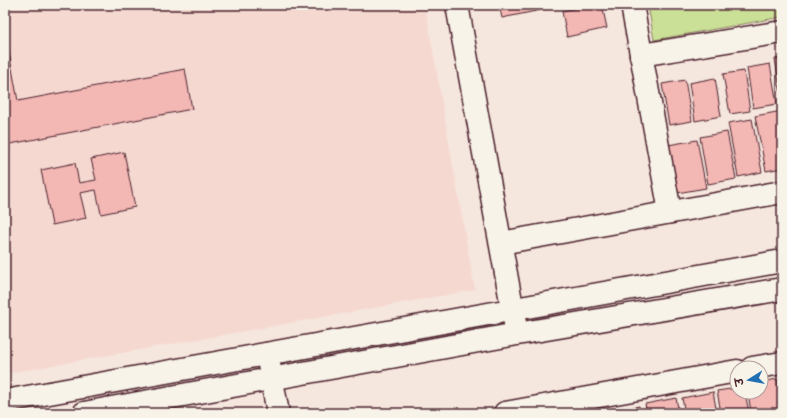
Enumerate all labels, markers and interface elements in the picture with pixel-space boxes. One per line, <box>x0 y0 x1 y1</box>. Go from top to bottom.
north arrow <box>729 360 769 400</box>
text: उ <box>731 375 747 388</box>

